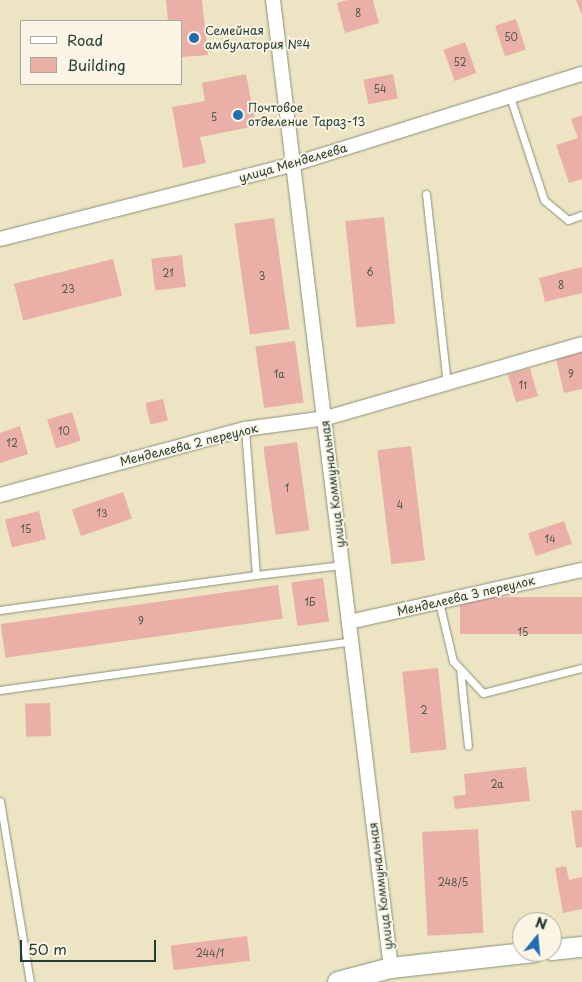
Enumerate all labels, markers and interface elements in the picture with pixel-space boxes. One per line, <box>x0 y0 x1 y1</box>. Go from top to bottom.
house number: 8 <box>355 7 361 19</box>
legend <box>20 20 182 85</box>
place label: Семейная амбулатория №4 <box>205 24 310 52</box>
text: Road <box>67 28 103 51</box>
marker: Семейная амбулатория №4 <box>187 31 201 45</box>
house number: 50 <box>504 31 518 43</box>
text: Building <box>67 53 126 76</box>
house number: 52 <box>453 56 467 68</box>
house number: 54 <box>373 83 387 95</box>
place label: Почтовое отделение Тараз-13 <box>248 101 366 129</box>
marker: Почтовое отделение Тараз-13 <box>232 109 244 121</box>
house number: 5 <box>211 111 217 123</box>
street label: улица Менделеева <box>237 141 349 185</box>
house number: 6 <box>366 266 374 278</box>
house number: 21 <box>162 267 174 279</box>
house number: 3 <box>259 270 265 282</box>
house number: 8 <box>558 279 564 291</box>
house number: 23 <box>61 283 75 295</box>
house number: 1а <box>274 368 284 380</box>
house number: 9 <box>568 368 574 380</box>
house number: 11 <box>519 379 527 391</box>
street label: улица Коммунальная <box>318 419 348 549</box>
street label: Менделеева 2 переулок <box>118 421 260 469</box>
house number: 10 <box>58 425 70 437</box>
house number: 12 <box>6 437 18 449</box>
house number: 1 <box>285 482 289 494</box>
house number: 4 <box>397 499 403 511</box>
house number: 13 <box>96 507 108 519</box>
house number: 15 <box>21 523 31 535</box>
house number: 14 <box>544 533 556 545</box>
street label: Менделеева 3 переулок <box>395 573 537 619</box>
house number: 1Б <box>305 596 315 608</box>
house number: 9 <box>138 615 144 627</box>
house number: 15 <box>518 626 528 638</box>
house number: 2 <box>420 704 428 716</box>
house number: 2а <box>490 778 504 790</box>
street label: улица Коммунальная <box>366 821 396 951</box>
house number: 248/5 <box>438 876 468 888</box>
text: N <box>533 911 550 935</box>
north arrow <box>512 912 562 962</box>
scale bar <box>22 930 159 962</box>
text: 50 m <box>28 937 67 960</box>
house number: 244/1 <box>196 947 224 959</box>

